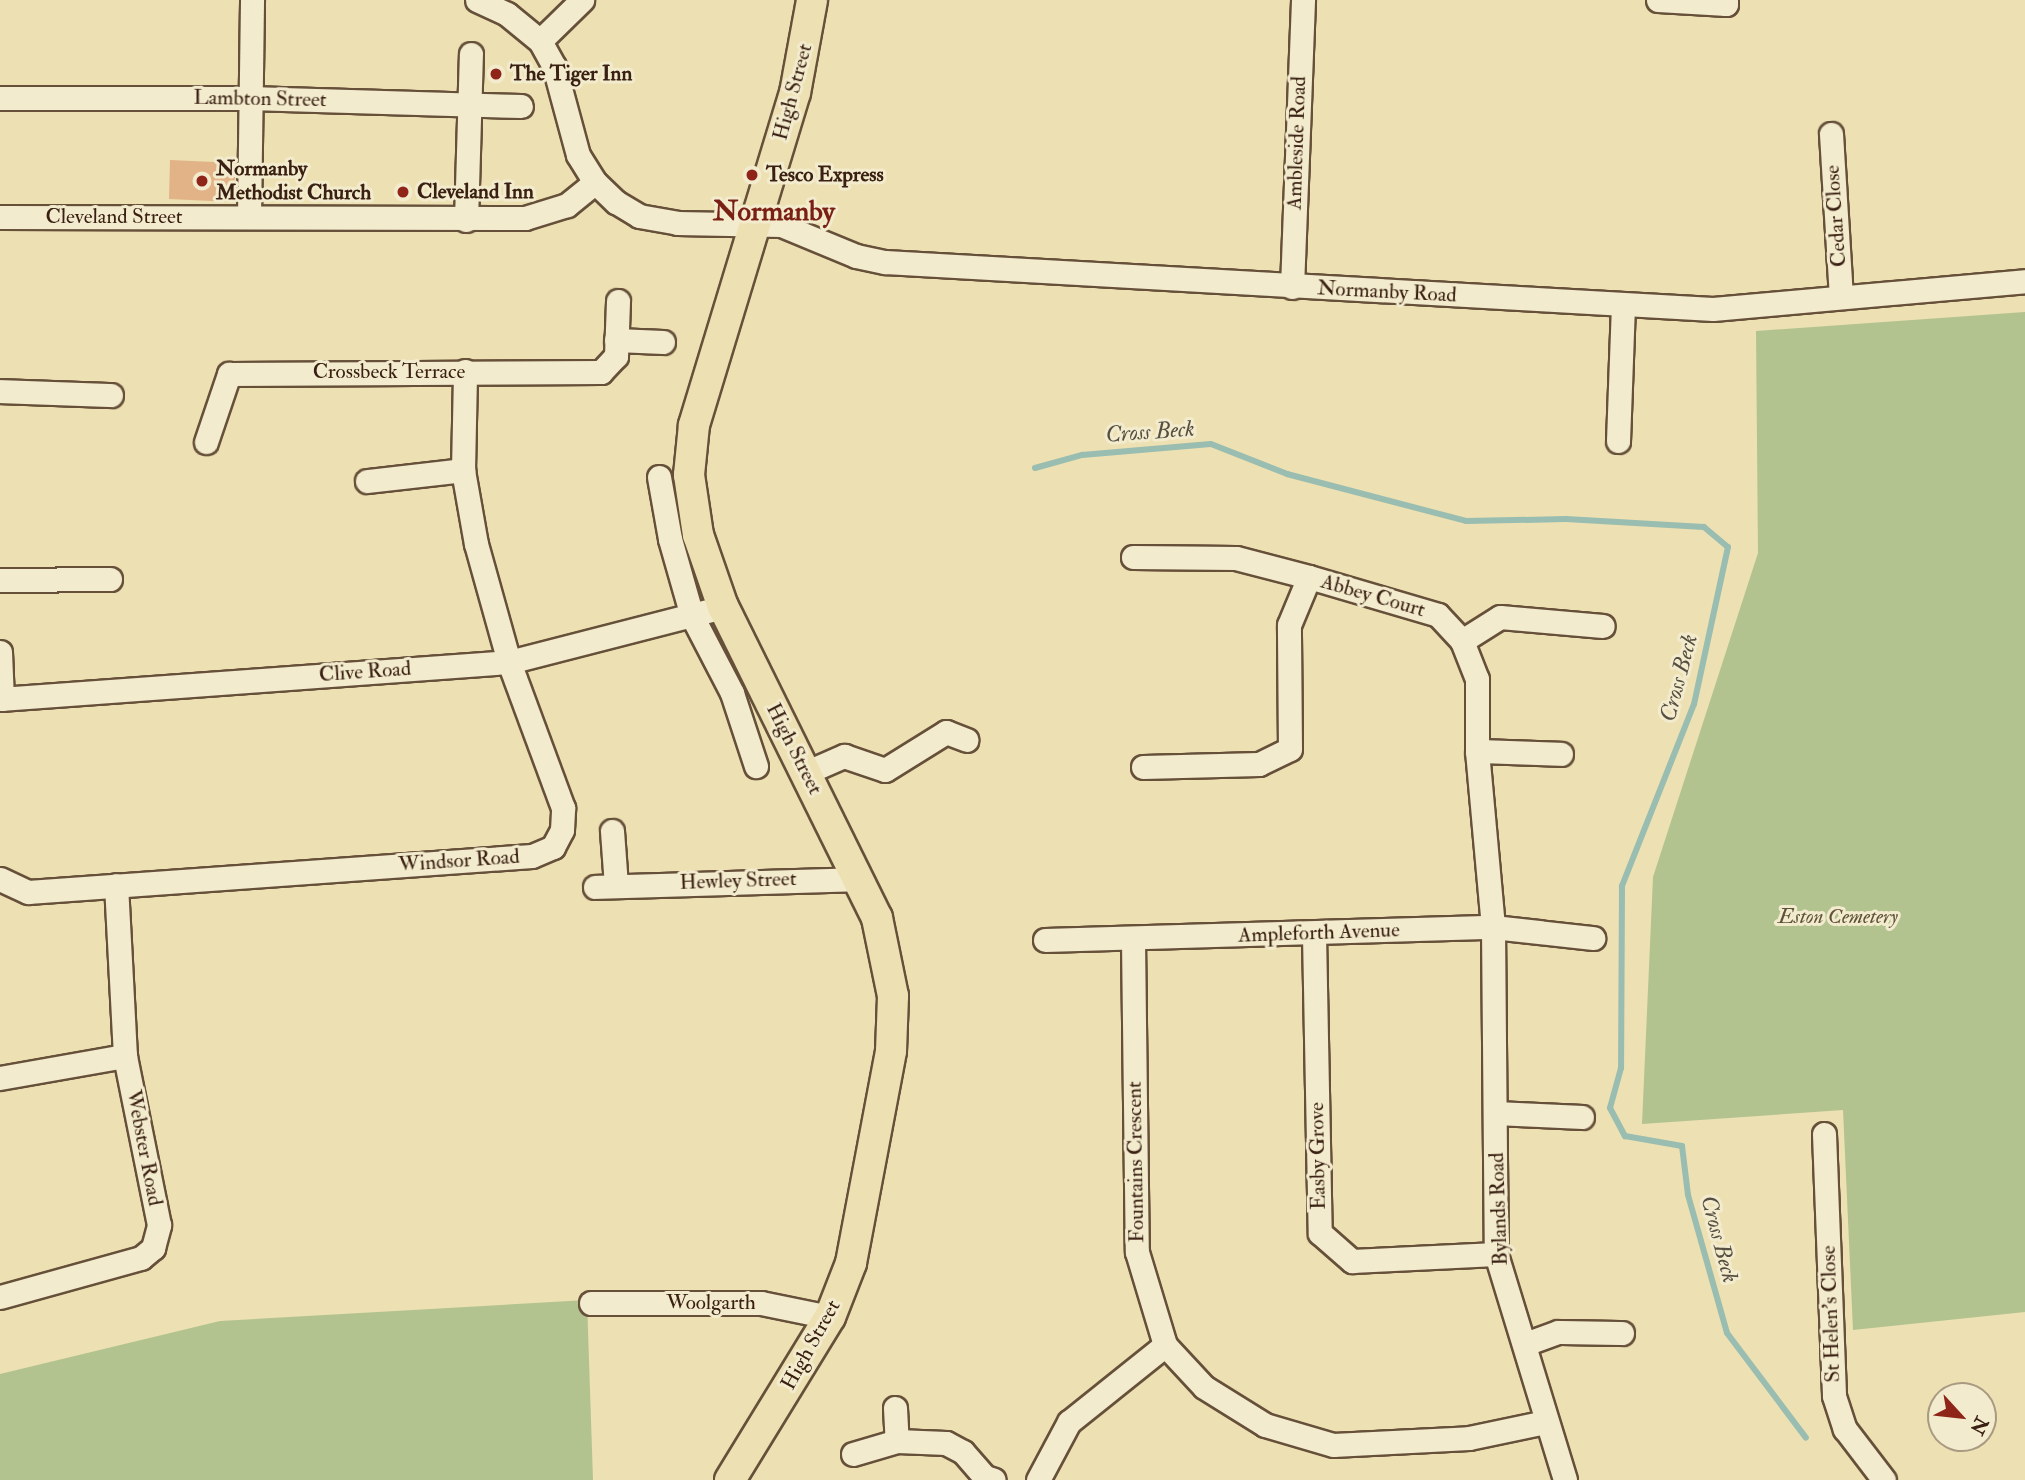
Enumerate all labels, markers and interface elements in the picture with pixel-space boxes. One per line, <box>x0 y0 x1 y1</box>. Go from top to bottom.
street label: High Street <box>768 41 818 143</box>
place label: The Tiger Inn <box>510 61 632 87</box>
marker: The Tiger Inn <box>488 66 504 82</box>
street label: Ambleside Road <box>1282 76 1312 210</box>
street label: Lambton Street <box>193 85 327 113</box>
place label: Normanby Methodist Church <box>216 156 371 206</box>
place label: Tesco Express <box>766 162 884 188</box>
street label: Cedar Close <box>1820 164 1852 268</box>
marker: Tesco Express <box>744 167 760 183</box>
marker: Normanby Methodist Church <box>194 173 210 189</box>
place label: Cleveland Inn <box>417 179 534 205</box>
marker: Cleveland Inn <box>395 184 411 200</box>
district label: Normanby <box>713 195 835 229</box>
street label: Cleveland Street <box>45 204 183 230</box>
street label: Normanby Road <box>1317 276 1457 308</box>
street label: Crossbeck Terrace <box>313 359 465 385</box>
water label: Cross Beck <box>1104 415 1196 449</box>
street label: Abbey Court <box>1318 569 1428 623</box>
water label: Cross Beck <box>1654 631 1704 725</box>
street label: Clive Road <box>318 656 412 688</box>
street label: High Street <box>760 699 828 799</box>
street label: Windsor Road <box>398 844 520 878</box>
street label: Hewley Street <box>679 866 797 896</box>
park label: Eston Cemetery <box>1778 904 1898 930</box>
street label: Ampleforth Avenue <box>1238 918 1400 948</box>
street label: Fountains Crescent <box>1122 1081 1150 1243</box>
street label: Webster Road <box>120 1088 168 1208</box>
street label: Easby Grove <box>1304 1102 1332 1210</box>
street label: Bylands Road <box>1484 1152 1514 1266</box>
water label: Cross Beck <box>1694 1192 1744 1286</box>
street label: St Helen's Close <box>1816 1245 1846 1383</box>
street label: Woolgarth <box>666 1290 756 1316</box>
street label: High Street <box>776 1296 846 1394</box>
north arrow <box>1927 1382 1997 1452</box>
text: N <box>1964 1413 1993 1439</box>

